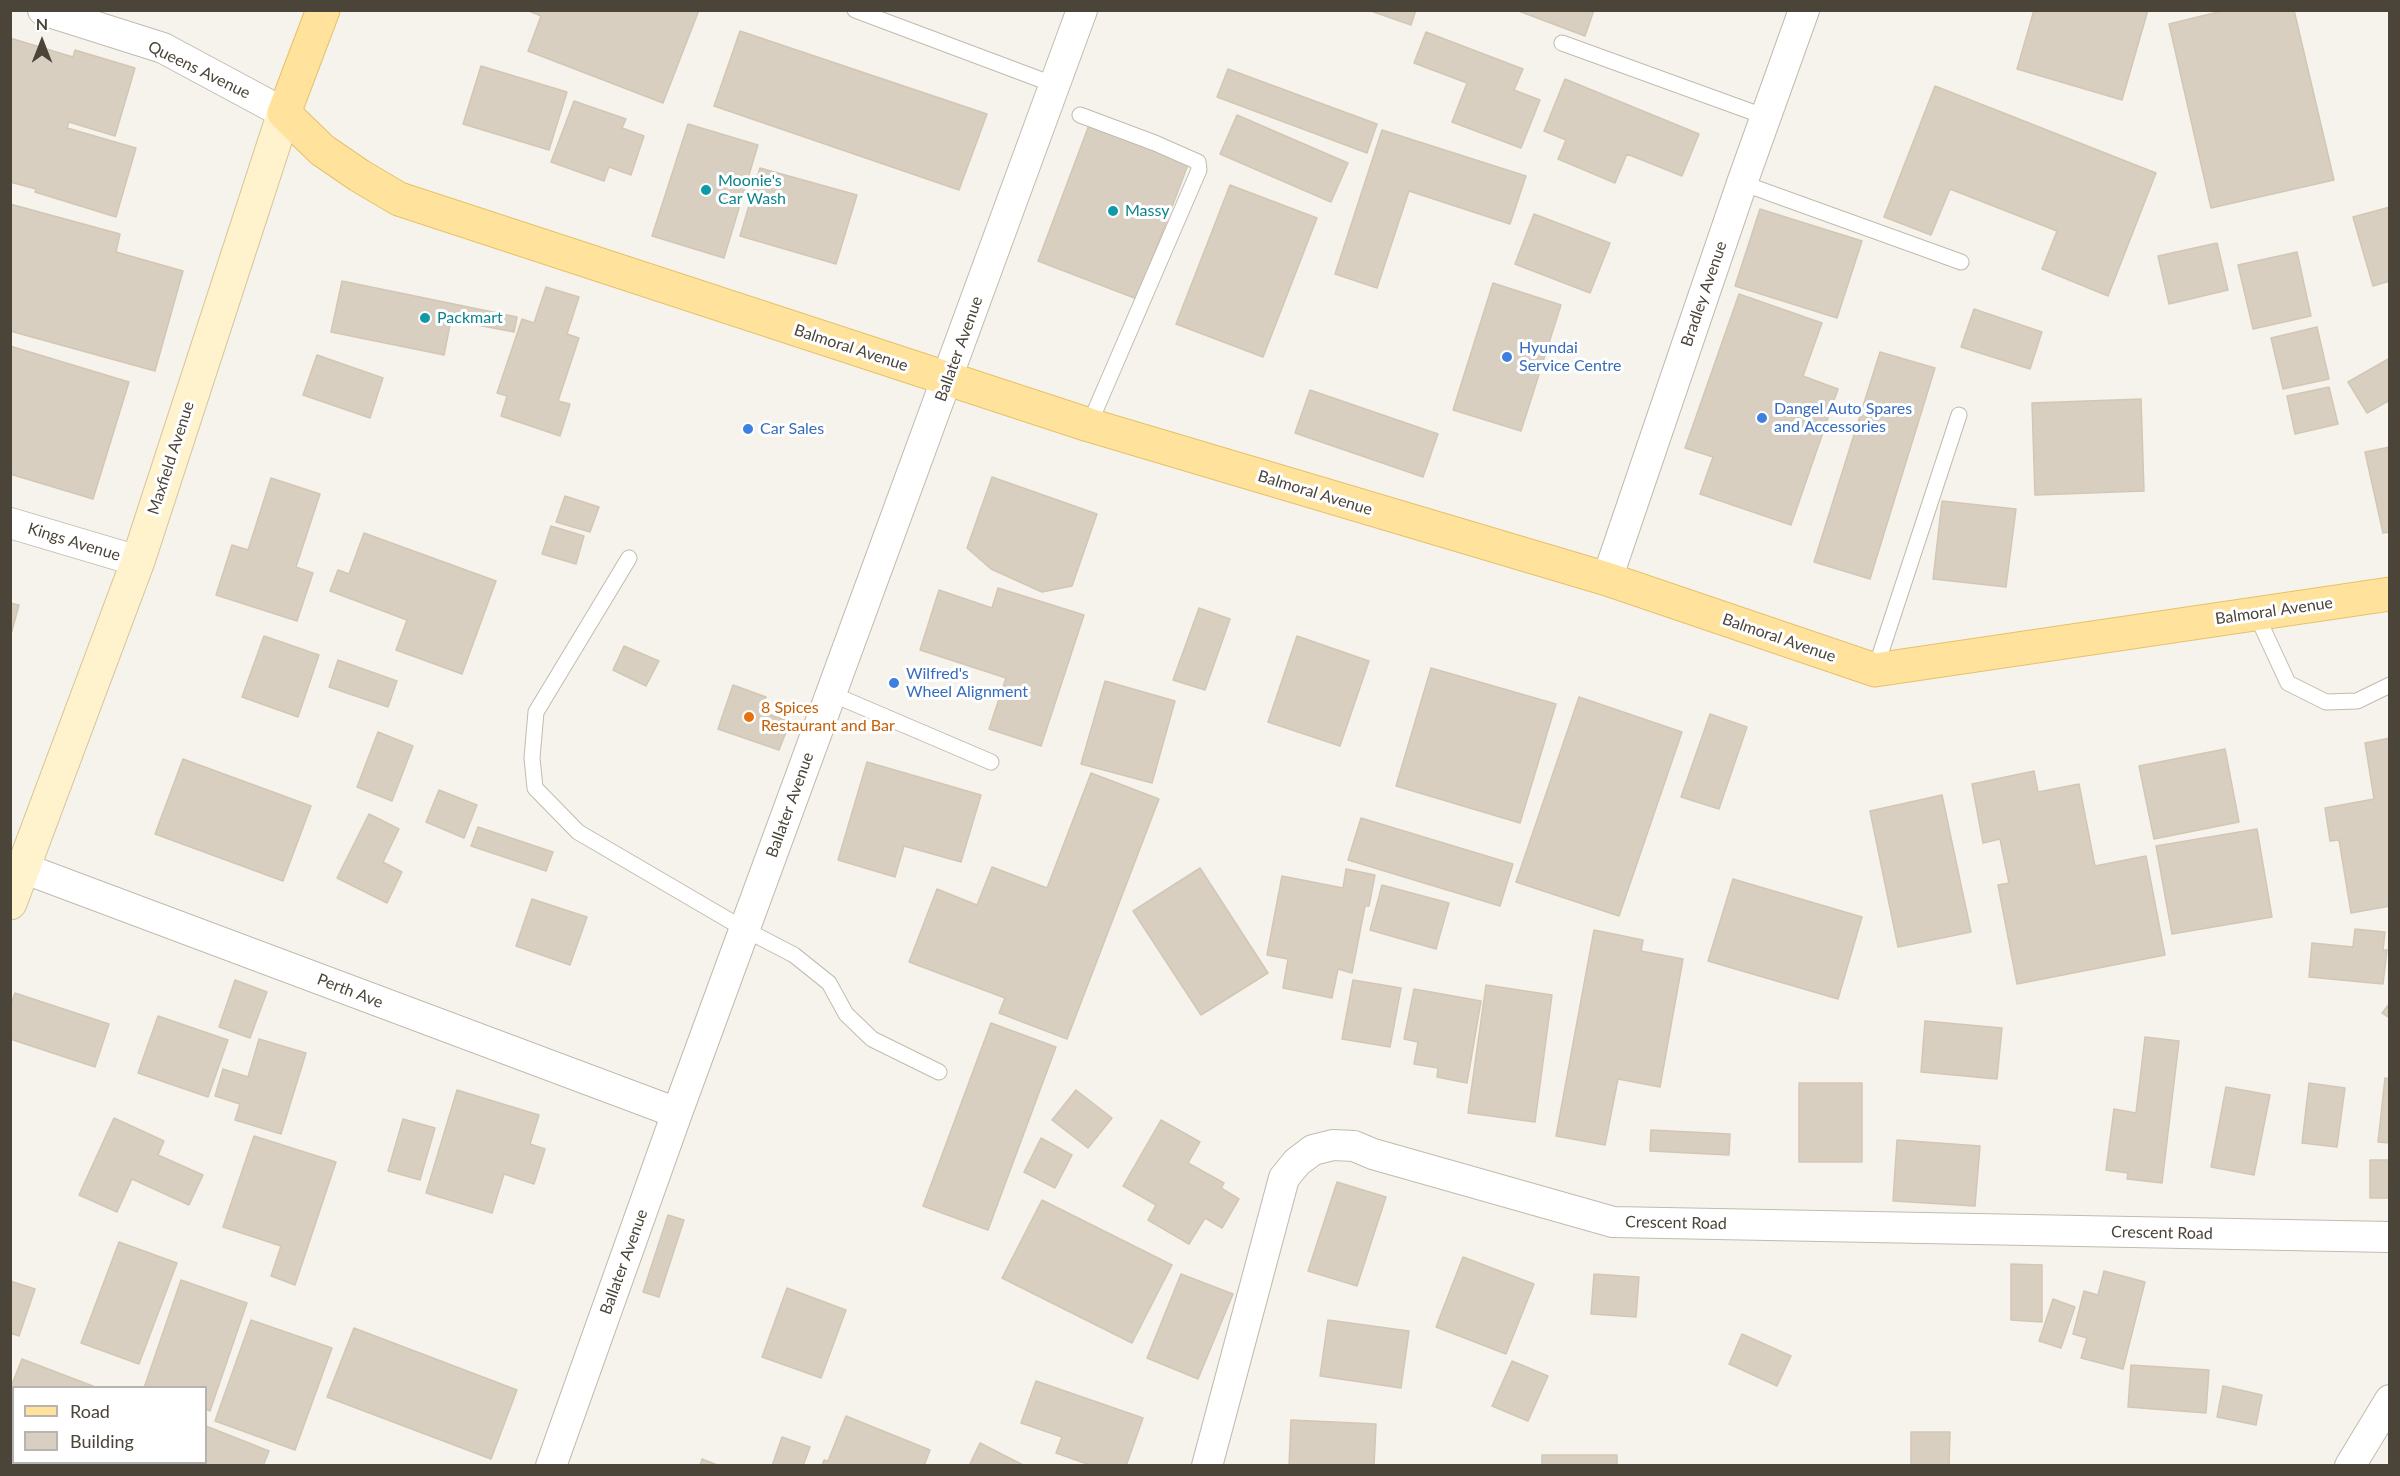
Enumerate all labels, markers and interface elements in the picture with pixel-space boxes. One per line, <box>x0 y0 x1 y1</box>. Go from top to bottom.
north arrow <box>12 12 72 72</box>
text: N <box>36 14 48 33</box>
street label: Queens Avenue <box>145 37 253 103</box>
place label: Moonie's Car Wash <box>718 171 786 209</box>
marker: Moonie's Car Wash <box>699 183 713 197</box>
place label: Massy <box>1125 201 1170 221</box>
marker: Massy <box>1106 204 1120 218</box>
street label: Bradley Avenue <box>1677 239 1731 349</box>
street label: Ballater Avenue <box>931 294 987 404</box>
place label: Packmart <box>437 308 503 328</box>
marker: Packmart <box>418 311 432 325</box>
street label: Balmoral Avenue <box>792 321 910 375</box>
place label: Hyundai Service Centre <box>1519 338 1622 376</box>
marker: Hyundai Service Centre <box>1500 350 1514 364</box>
street label: Maxfield Avenue <box>144 399 198 517</box>
place label: Dangel Auto Spares and Accessories <box>1774 399 1912 437</box>
marker: Dangel Auto Spares and Accessories <box>1755 411 1769 425</box>
place label: Car Sales <box>760 419 824 439</box>
marker: Car Sales <box>741 422 755 436</box>
street label: Balmoral Avenue <box>1255 466 1375 520</box>
street label: Kings Avenue <box>25 519 123 565</box>
street label: Balmoral Avenue <box>2214 593 2334 629</box>
street label: Balmoral Avenue <box>1720 610 1838 666</box>
place label: Wilfred's Wheel Alignment <box>906 664 1028 702</box>
marker: Wilfred's Wheel Alignment <box>887 676 901 690</box>
place label: 8 Spices Restaurant and Bar <box>761 698 895 736</box>
marker: 8 Spices Restaurant and Bar <box>742 710 756 724</box>
street label: Ballater Avenue <box>762 750 818 860</box>
street label: Perth Ave <box>314 970 386 1012</box>
street label: Ballater Avenue <box>596 1207 652 1317</box>
street label: Crescent Road <box>1625 1213 1727 1233</box>
street label: Crescent Road <box>2111 1223 2213 1243</box>
legend <box>12 1386 207 1464</box>
text: Road <box>70 1400 110 1422</box>
text: Building <box>70 1430 134 1452</box>

